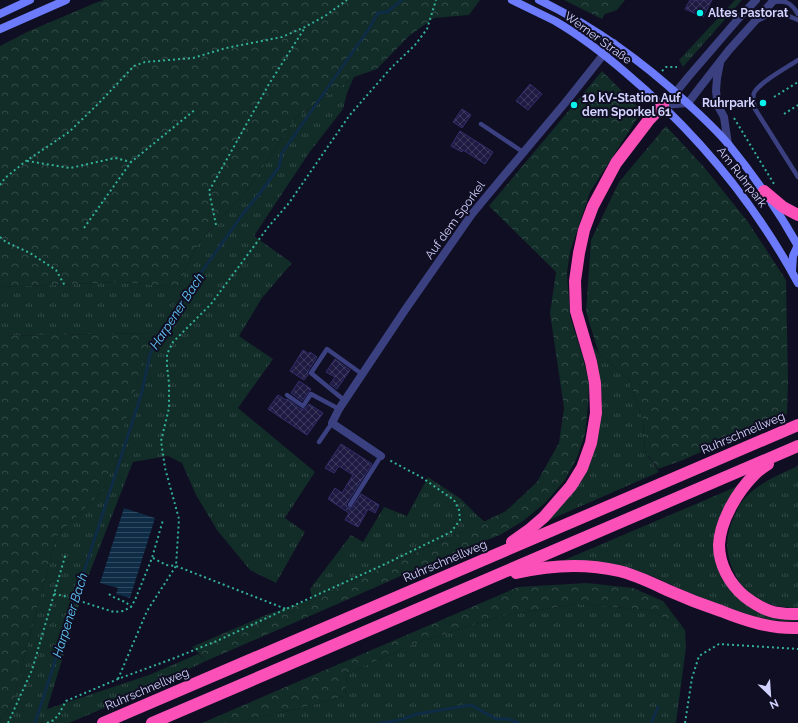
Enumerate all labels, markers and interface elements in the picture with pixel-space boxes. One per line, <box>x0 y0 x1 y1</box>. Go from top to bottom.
place label: Altes Pastorat <box>708 6 789 20</box>
marker: Altes Pastorat <box>695 8 705 18</box>
street label: Werner Straße <box>562 9 634 67</box>
place label: 10 kV-Station Auf dem Sporkel 61 <box>582 91 681 119</box>
place label: Ruhrpark <box>702 96 755 110</box>
marker: Ruhrpark <box>758 98 768 108</box>
marker: 10 kV-Station Auf dem Sporkel 61 <box>569 100 579 110</box>
street label: Am Ruhrpark <box>714 144 770 210</box>
street label: Auf dem Sporkel <box>422 178 488 262</box>
water label: Harpener Bach <box>147 270 207 352</box>
street label: Ruhrschnellweg <box>699 409 787 457</box>
street label: Ruhrschnellweg <box>401 537 489 585</box>
water label: Harpener Bach <box>49 571 91 659</box>
street label: Ruhrschnellweg <box>103 665 191 713</box>
north arrow <box>750 675 790 715</box>
text: N <box>767 696 781 711</box>

